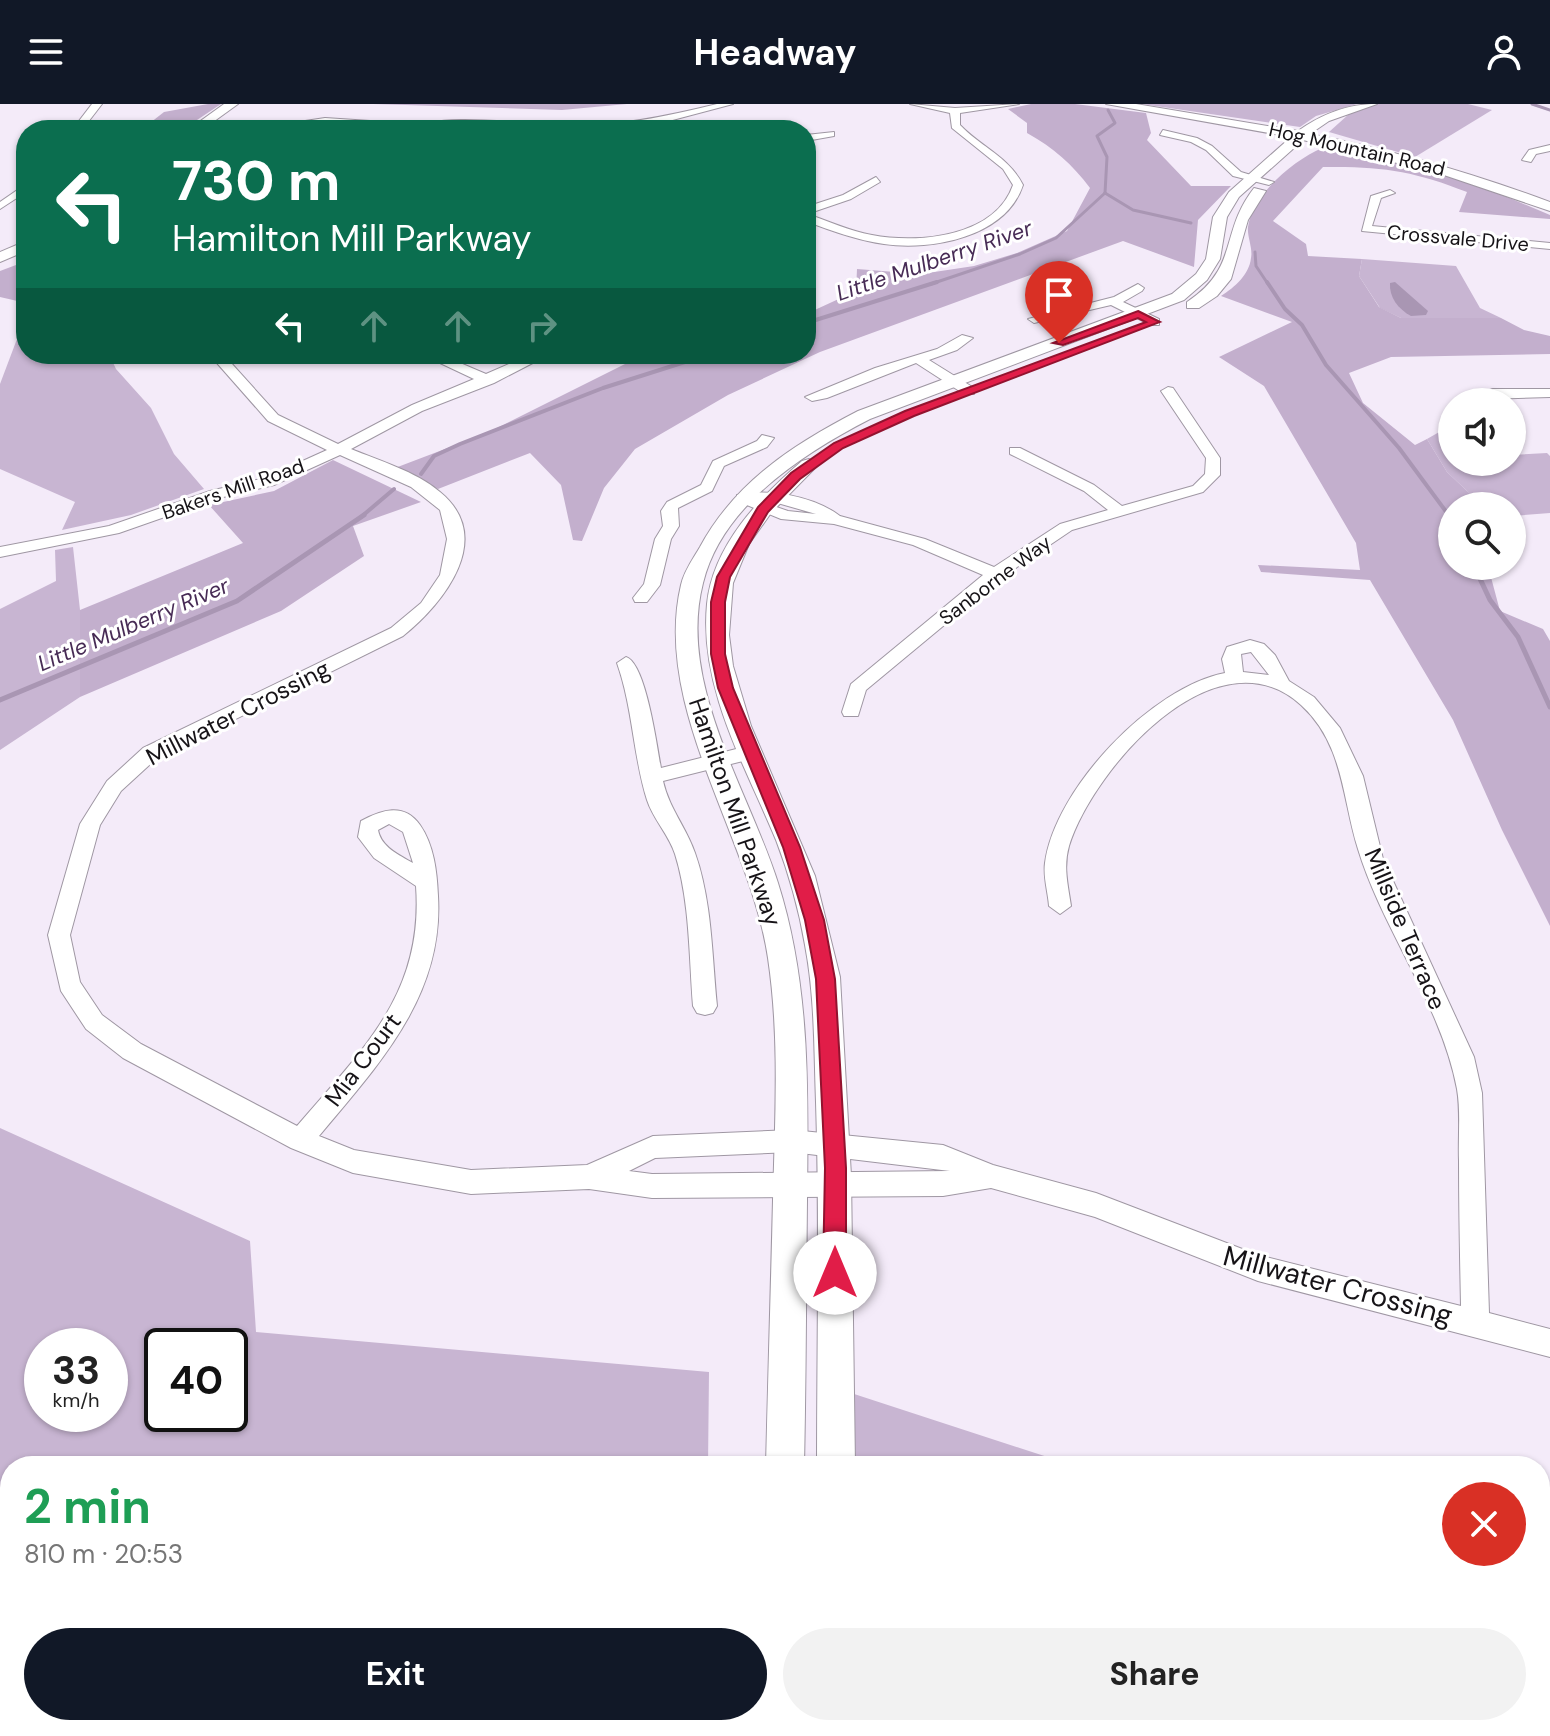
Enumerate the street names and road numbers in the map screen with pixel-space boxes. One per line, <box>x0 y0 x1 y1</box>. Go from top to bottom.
street label: Hog Mountain Road <box>1266 116 1448 182</box>
street label: Crossvale Drive <box>1386 219 1530 257</box>
street label: Bakers Mill Road <box>158 452 308 526</box>
street label: Sanborne Way <box>934 529 1056 631</box>
street label: Millwater Crossing <box>141 653 335 772</box>
street label: Hamilton Mill Parkway <box>682 693 789 930</box>
street label: Millside Terrace <box>1357 843 1453 1014</box>
street label: Mia Court <box>317 1007 408 1113</box>
street label: Millwater Crossing <box>1219 1237 1457 1334</box>

